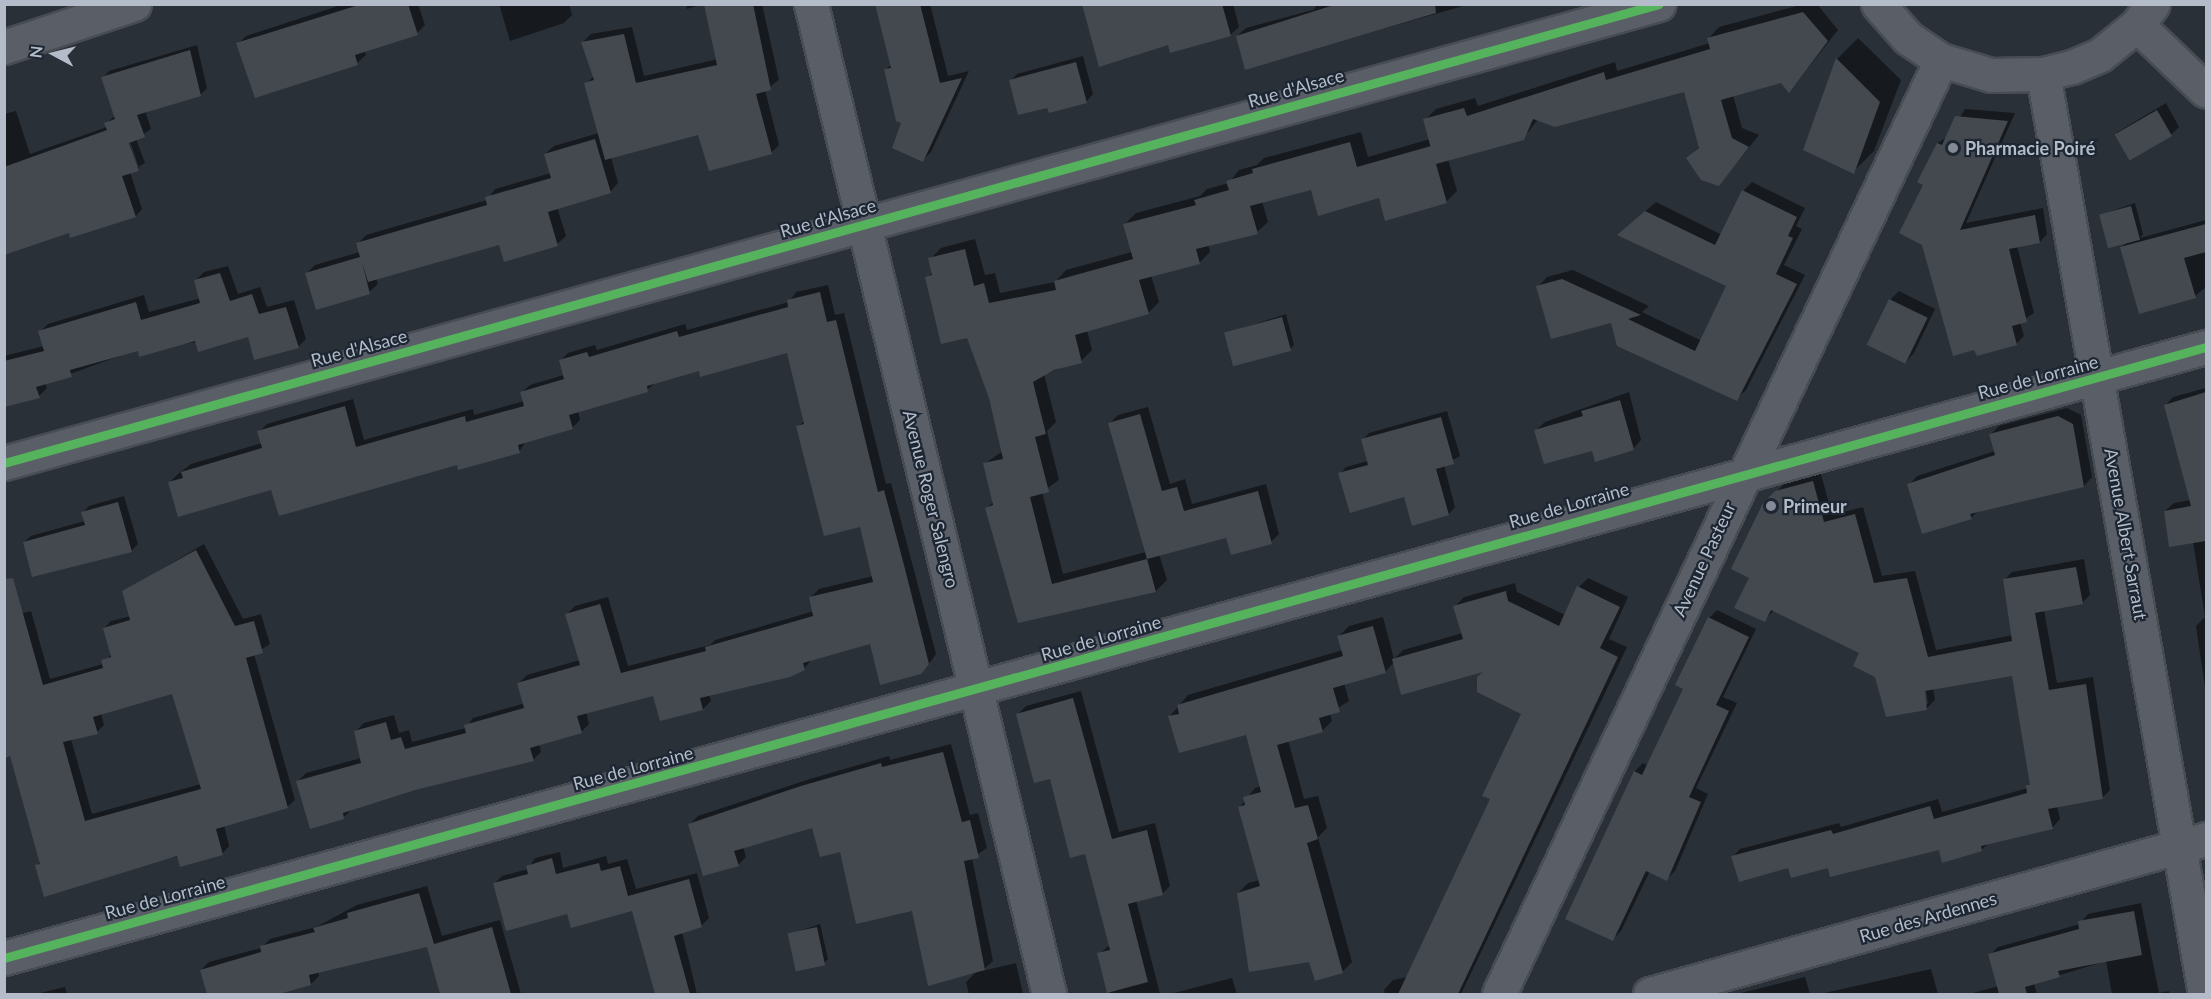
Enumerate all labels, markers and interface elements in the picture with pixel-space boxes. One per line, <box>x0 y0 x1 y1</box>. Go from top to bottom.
north arrow <box>24 24 84 84</box>
text: N <box>25 44 46 59</box>
street label: Rue d'Alsace <box>1246 64 1346 112</box>
place label: Pharmacie Poiré <box>1965 137 2095 159</box>
marker: Pharmacie Poiré <box>1946 141 1960 155</box>
street label: Rue d'Alsace <box>778 194 878 242</box>
street label: Rue d'Alsace <box>308 325 410 371</box>
street label: Rue de Lorraine <box>1975 351 2101 403</box>
street label: Avenue Roger Salengro <box>898 408 964 590</box>
street label: Avenue Albert Sarraut <box>2100 446 2152 622</box>
street label: Rue de Lorraine <box>1507 478 1631 532</box>
place label: Primeur <box>1783 495 1847 517</box>
street label: Avenue Pasteur <box>1668 498 1740 620</box>
marker: Primeur <box>1764 499 1778 513</box>
street label: Rue de Lorraine <box>1039 611 1163 665</box>
street label: Rue de Lorraine <box>570 742 696 794</box>
street label: Rue de Lorraine <box>102 871 228 923</box>
street label: Rue des Ardennes <box>1857 887 1999 947</box>

